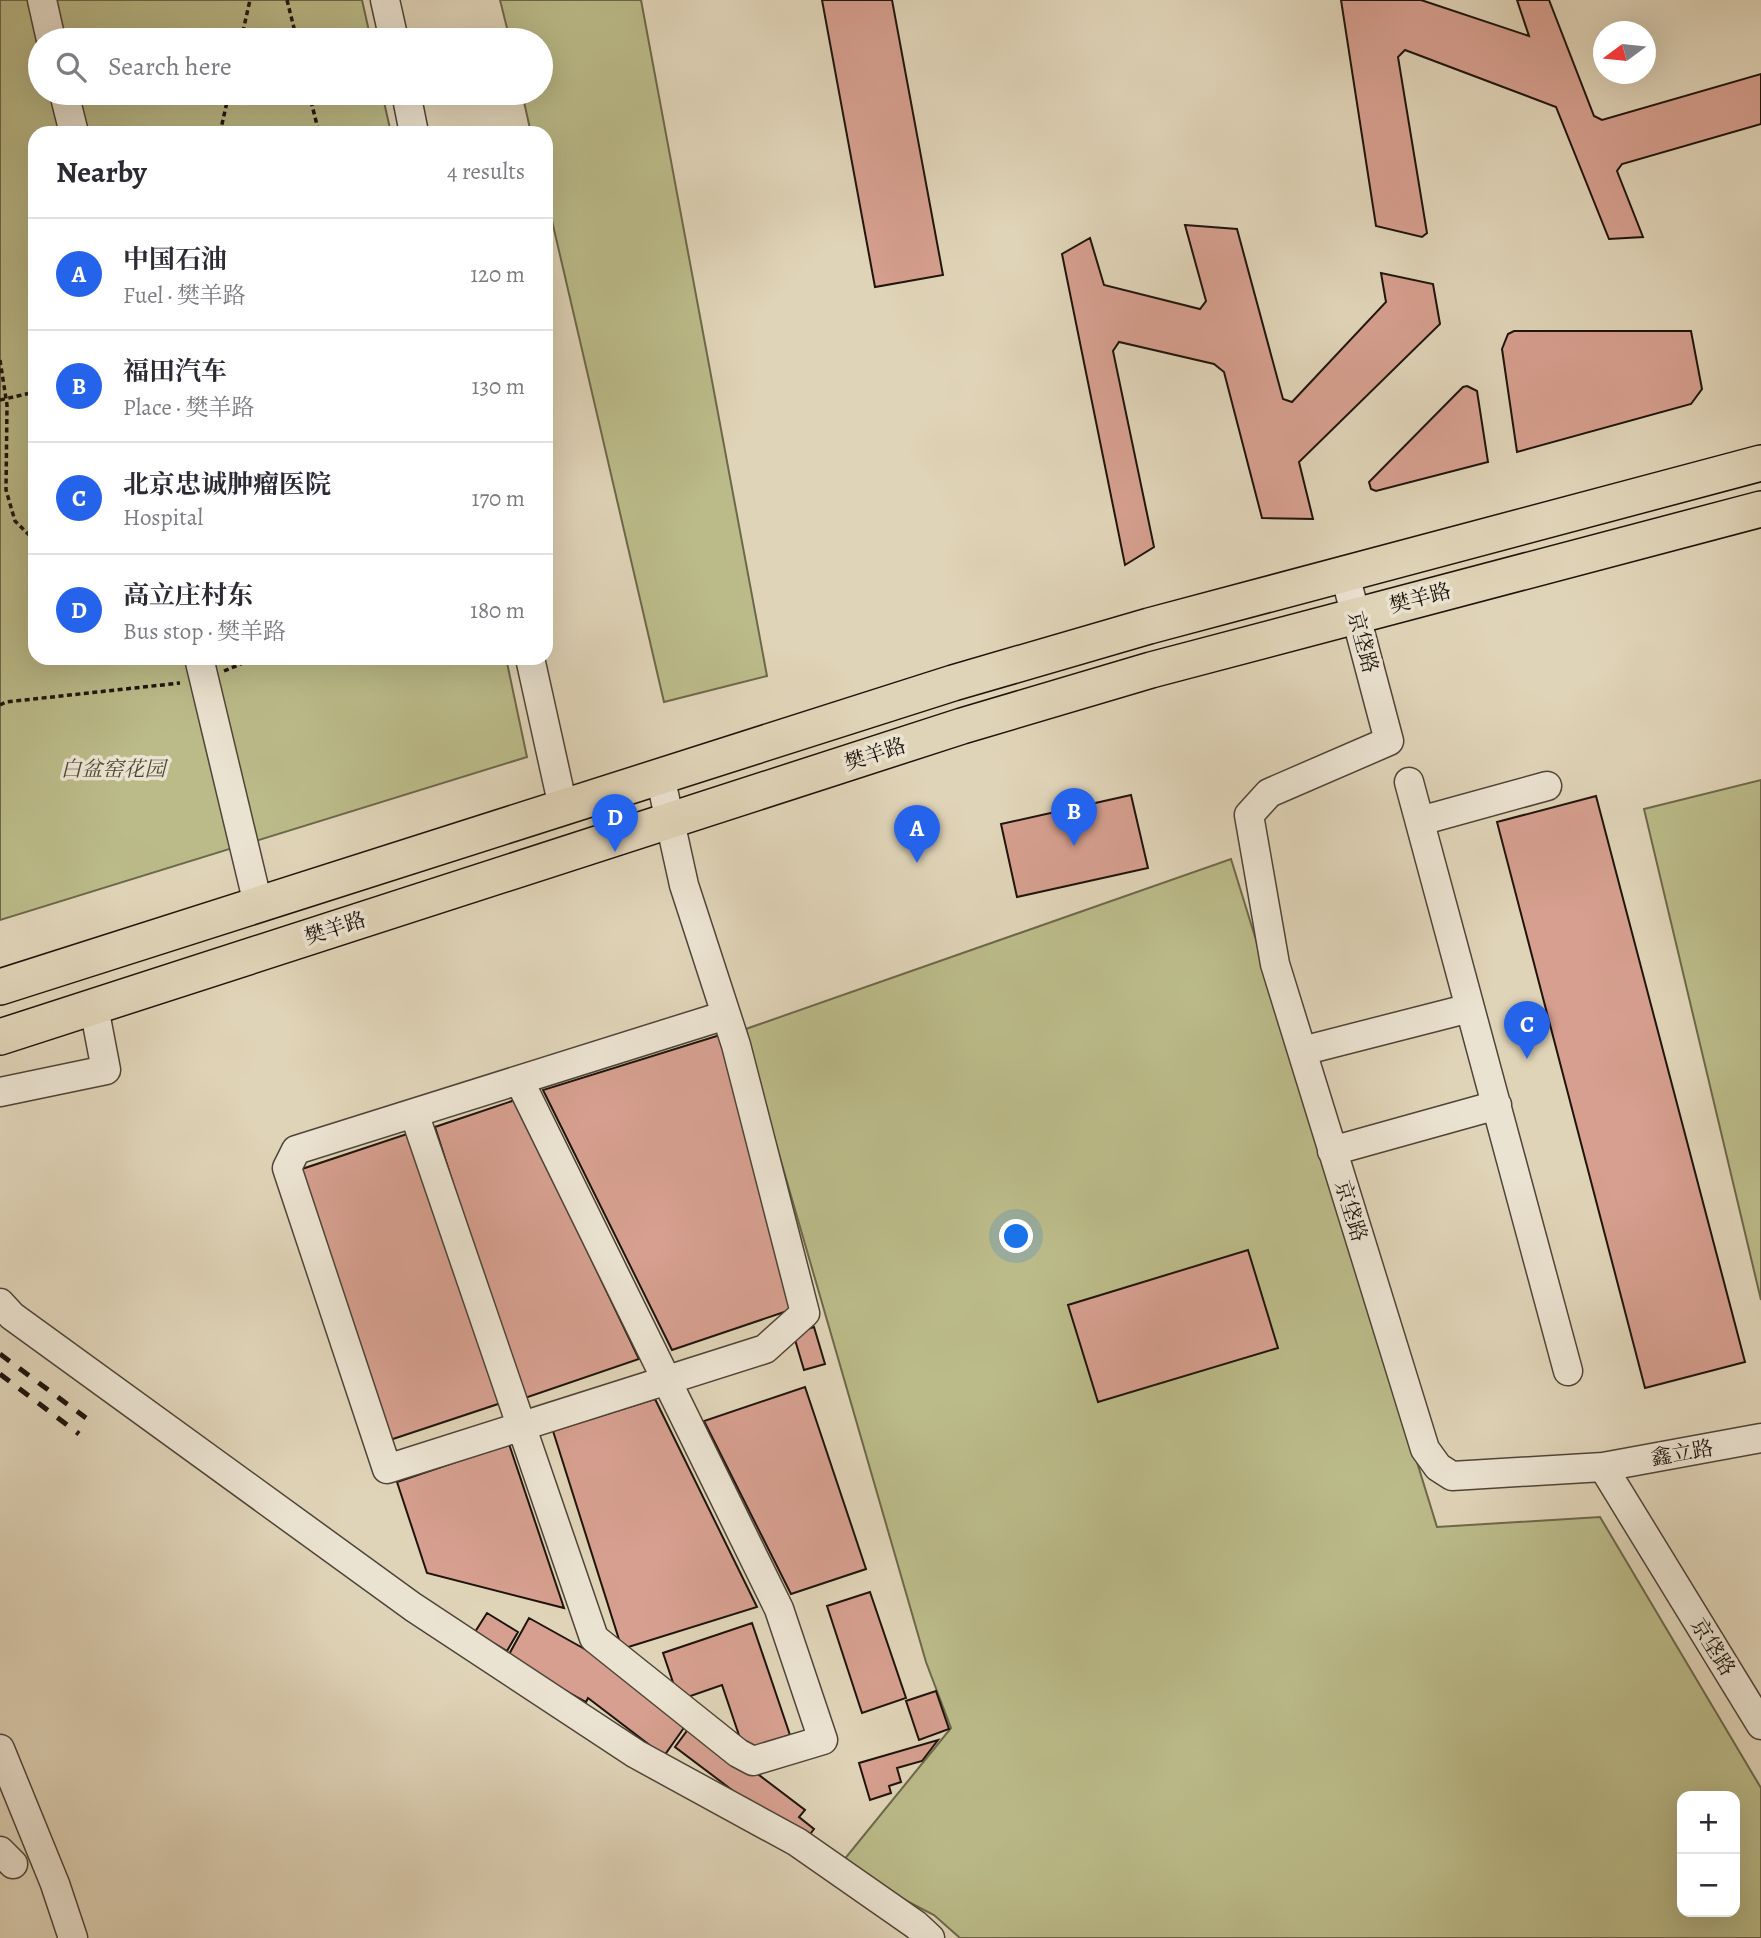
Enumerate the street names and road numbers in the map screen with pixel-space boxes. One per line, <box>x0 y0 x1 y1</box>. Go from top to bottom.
street label: 樊羊路 <box>1386 576 1454 620</box>
street label: 京垡路 <box>1341 608 1385 676</box>
street label: 樊羊路 <box>841 731 909 777</box>
street label: 樊羊路 <box>301 905 369 951</box>
street label: 京垡路 <box>1328 1177 1374 1245</box>
street label: 鑫立路 <box>1649 1434 1715 1472</box>
street label: 京垡路 <box>1684 1613 1742 1681</box>

